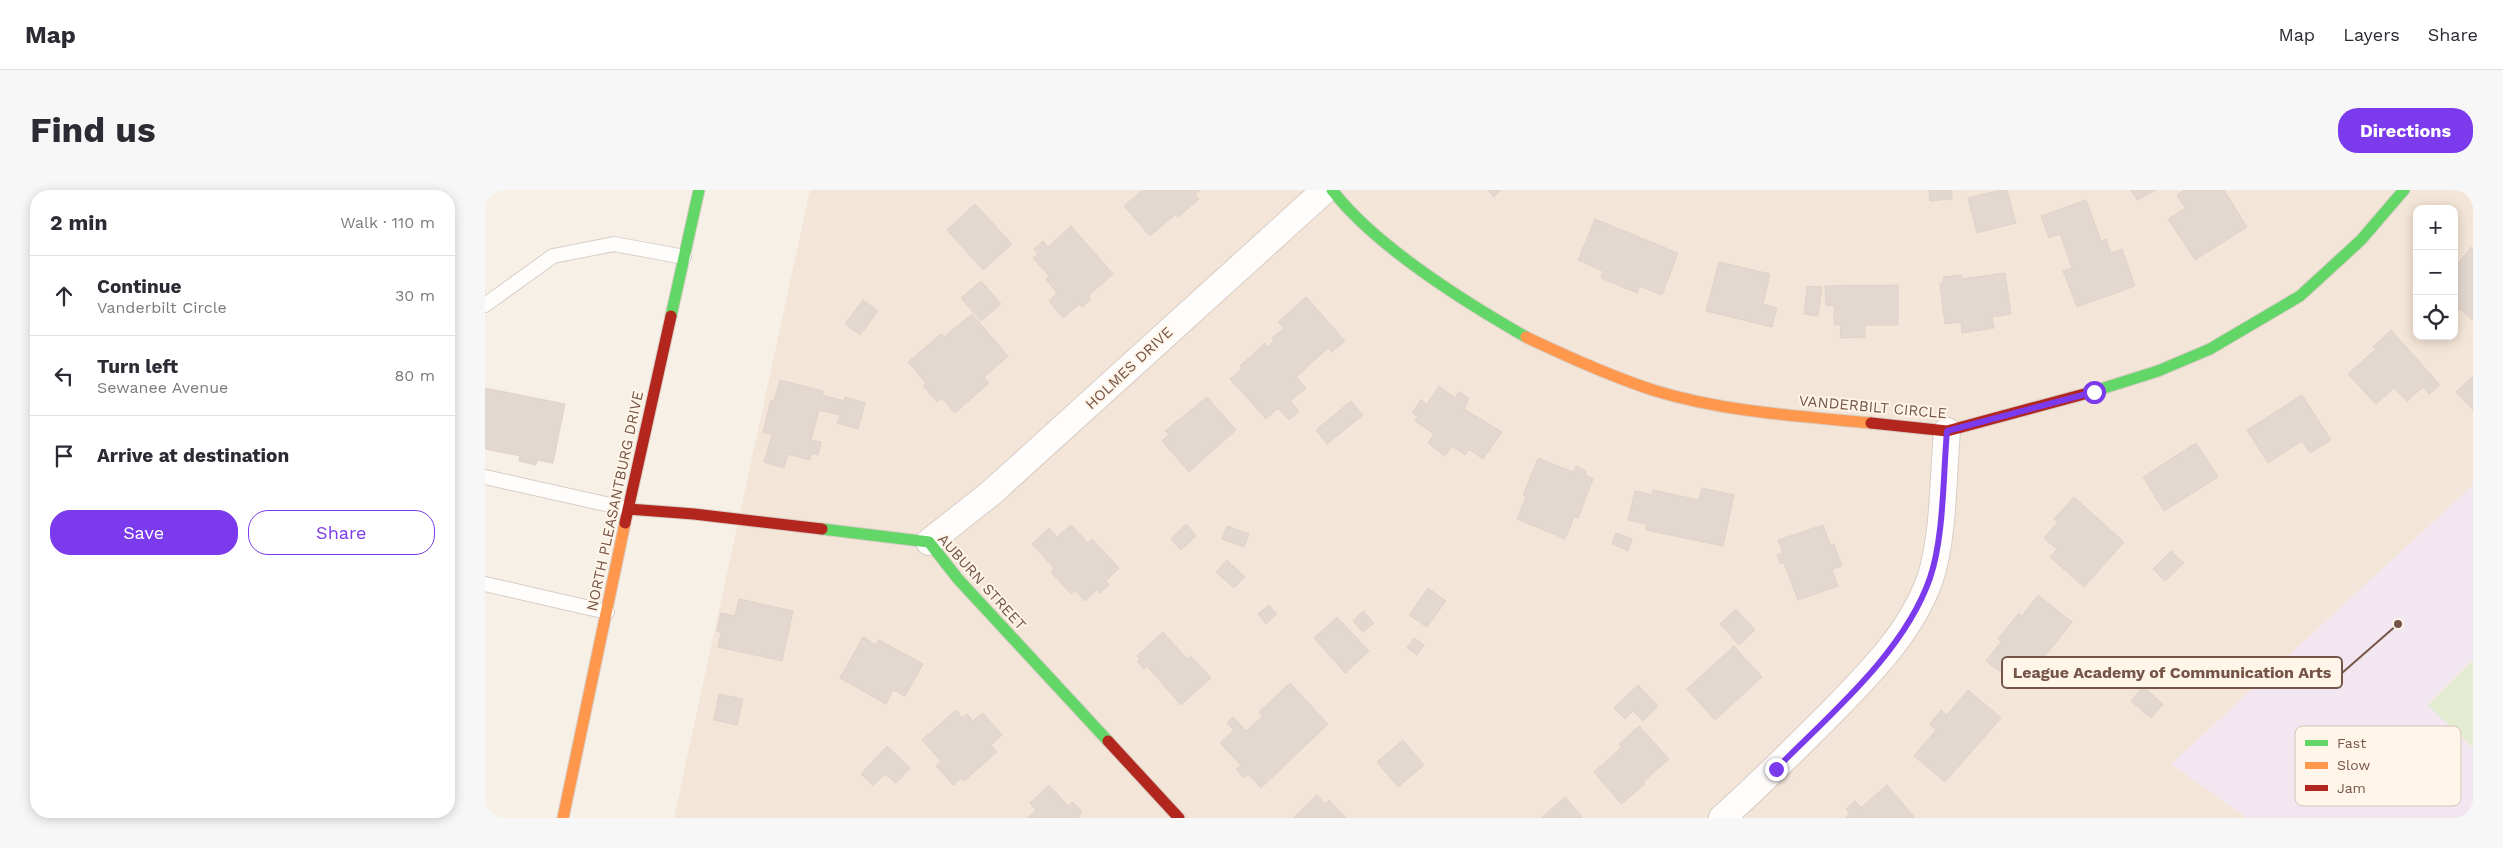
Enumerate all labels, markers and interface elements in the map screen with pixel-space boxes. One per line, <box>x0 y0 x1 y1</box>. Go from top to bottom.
text: Map <box>25 21 76 49</box>
text: Map <box>2278 24 2315 45</box>
text: Layers <box>2343 24 2400 45</box>
text: Share <box>2428 24 2478 45</box>
button: Directions <box>2338 108 2473 153</box>
text: Find us <box>30 109 156 151</box>
map controls <box>2413 205 2458 340</box>
button: + <box>2413 205 2458 250</box>
text: 2 min <box>50 210 107 235</box>
text: Walk · 110 m <box>340 213 435 232</box>
button: − <box>2413 250 2458 295</box>
text: Continue <box>97 275 181 298</box>
icon: ahead <box>50 282 78 310</box>
text: 30 m <box>395 286 435 305</box>
button: locate <box>2413 295 2458 340</box>
text: Vanderbilt Circle <box>97 298 227 317</box>
street label: HOLMES DRIVE <box>1082 323 1176 413</box>
text: Turn left <box>97 355 178 378</box>
icon: left <box>50 362 78 390</box>
text: 80 m <box>394 366 435 385</box>
text: Sewanee Avenue <box>97 378 228 397</box>
route start <box>2083 381 2106 404</box>
street label: NORTH PLEASANTBURG DRIVE <box>583 389 647 613</box>
street label: VANDERBILT CIRCLE <box>1798 392 1948 422</box>
icon: arrive <box>50 442 78 470</box>
text: Arrive at destination <box>97 444 289 467</box>
button: Save <box>50 510 238 555</box>
button: Share <box>248 510 435 555</box>
street label: AUBURN STREET <box>934 530 1030 634</box>
callout: League Academy of Communication Arts <box>2002 657 2342 688</box>
text: League Academy of Communication Arts <box>2013 663 2332 682</box>
legend <box>2295 726 2461 806</box>
text: Fast <box>2337 735 2366 751</box>
text: Slow <box>2337 757 2370 773</box>
route end <box>1765 758 1788 781</box>
text: Jam <box>2337 780 2366 796</box>

